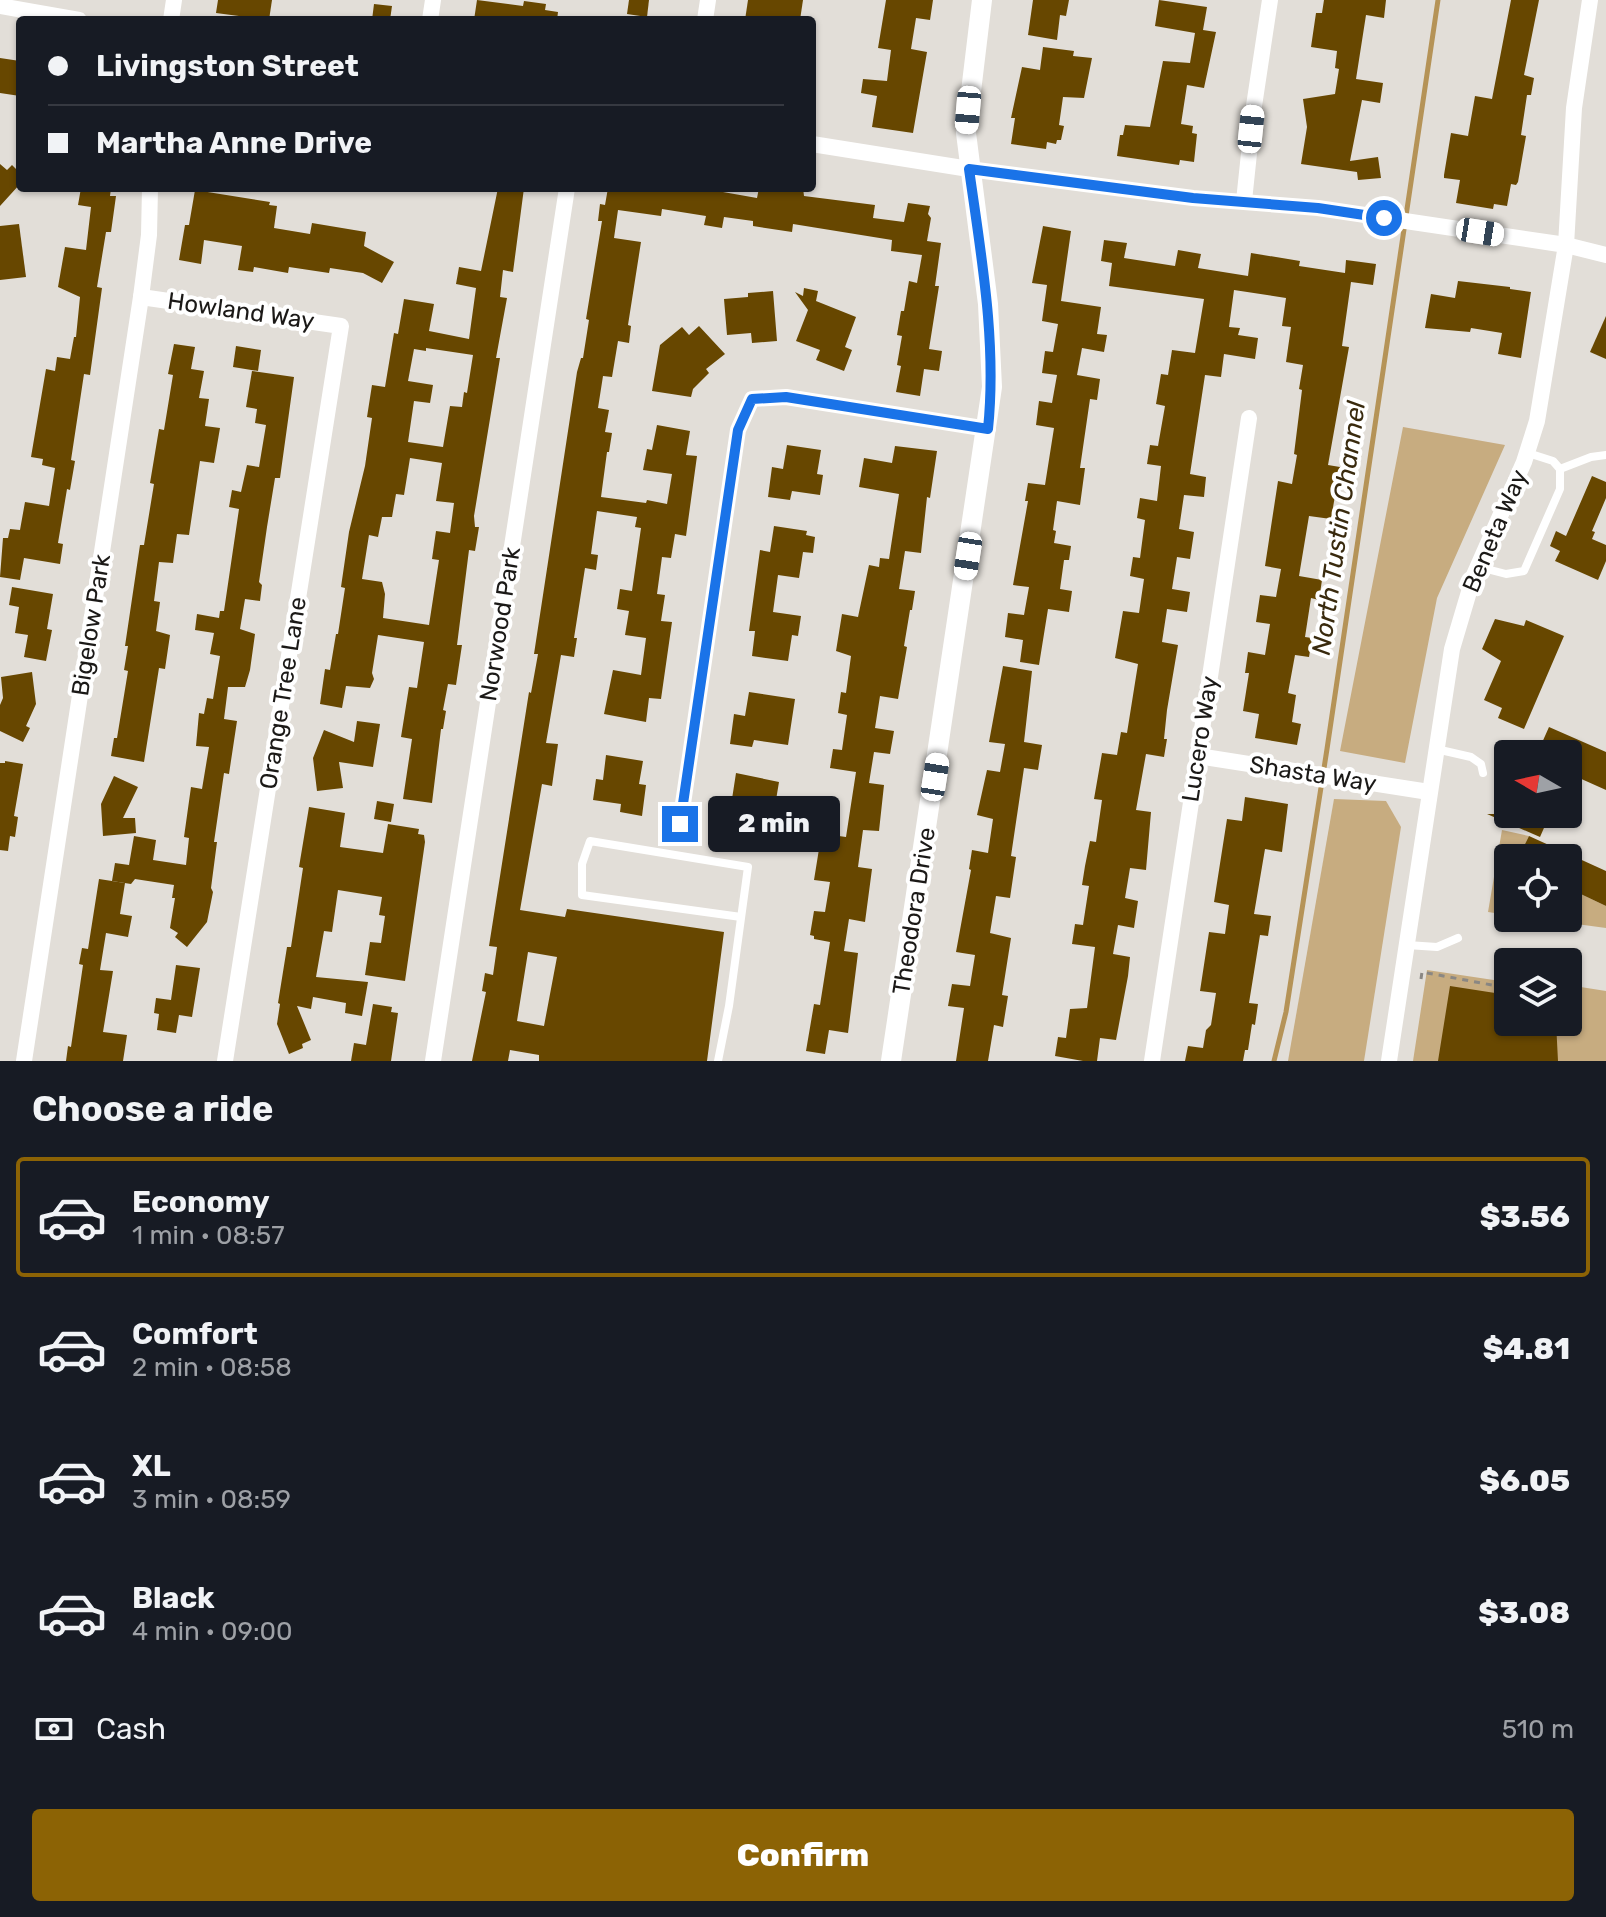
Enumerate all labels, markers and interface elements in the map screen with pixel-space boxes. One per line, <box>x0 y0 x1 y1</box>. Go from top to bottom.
text: Livingston Street <box>96 48 359 84</box>
car <box>954 85 982 135</box>
car <box>1237 104 1265 154</box>
text: Martha Anne Drive <box>96 125 372 161</box>
route start <box>1366 200 1402 236</box>
car <box>1454 216 1506 248</box>
street label: Howland Way <box>166 287 316 335</box>
water label: North Tustin Channel <box>1306 398 1372 657</box>
street label: Beneta Way <box>1457 466 1533 596</box>
car <box>952 530 984 582</box>
street label: Norwood Park <box>474 544 526 703</box>
street label: Bigelow Park <box>66 551 116 698</box>
street label: Orange Tree Lane <box>254 595 312 791</box>
street label: Lucero Way <box>1176 674 1224 804</box>
north arrow <box>1494 740 1582 828</box>
map controls <box>1494 740 1582 1036</box>
street label: Shasta Way <box>1248 750 1378 798</box>
car <box>919 751 951 803</box>
callout: 2 min <box>708 796 840 852</box>
route end <box>662 806 698 842</box>
text: 2 min <box>738 808 810 839</box>
street label: Theodora Drive <box>887 825 941 997</box>
button: locate <box>1494 844 1582 932</box>
button: layers <box>1494 948 1582 1036</box>
text: Choose a ride <box>32 1087 273 1130</box>
icon: car <box>36 1181 108 1253</box>
text: Economy <box>132 1184 270 1220</box>
text: $3.56 <box>1480 1199 1570 1235</box>
text: 1 min · 08:57 <box>132 1220 284 1251</box>
icon: car <box>36 1313 108 1385</box>
text: Comfort <box>132 1316 258 1352</box>
text: $4.81 <box>1483 1331 1570 1367</box>
text: 2 min · 08:58 <box>132 1352 292 1383</box>
icon: car <box>36 1445 108 1517</box>
text: XL <box>132 1448 171 1484</box>
text: $6.05 <box>1479 1463 1570 1499</box>
text: 3 min · 08:59 <box>132 1484 291 1515</box>
icon: car <box>36 1577 108 1649</box>
text: Black <box>132 1580 215 1616</box>
text: $3.08 <box>1478 1595 1570 1631</box>
text: 4 min · 09:00 <box>132 1616 293 1647</box>
icon: cash <box>32 1707 76 1751</box>
text: Cash <box>96 1711 166 1747</box>
text: 510 m <box>1502 1714 1574 1745</box>
button: Confirm <box>32 1809 1574 1901</box>

